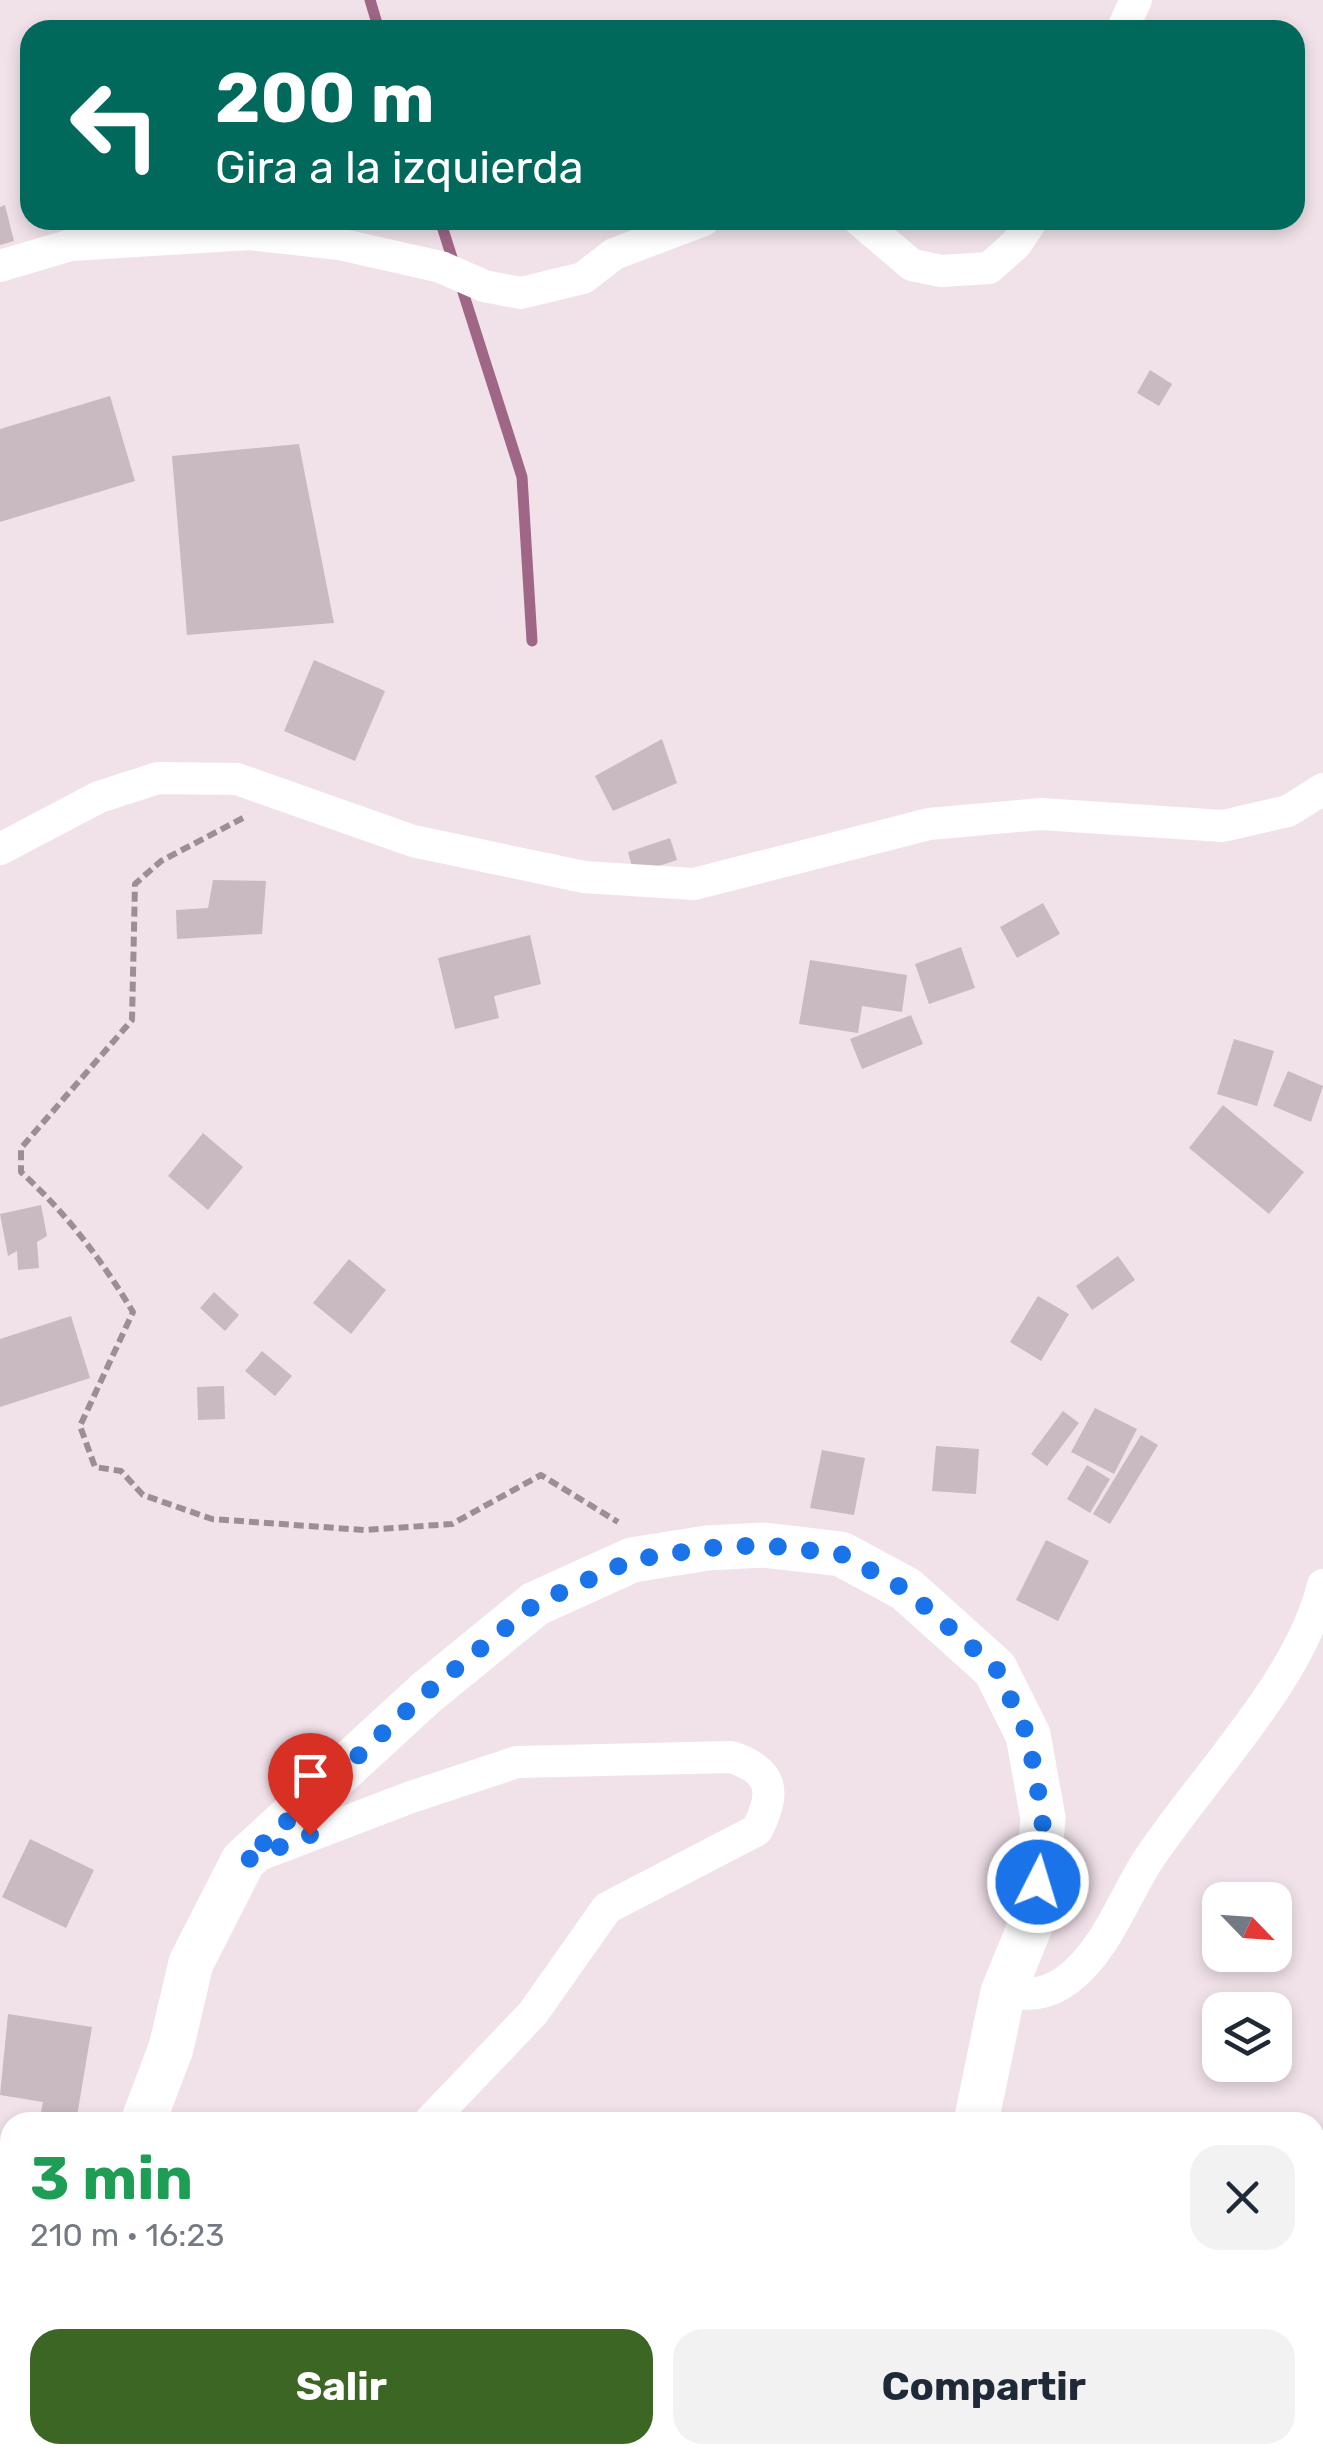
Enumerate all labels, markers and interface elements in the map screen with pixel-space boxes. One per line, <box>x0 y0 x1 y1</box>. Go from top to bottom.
text: 200 m <box>215 57 435 140</box>
icon: left <box>50 60 180 190</box>
text: Gira a la izquierda <box>215 141 584 194</box>
pin <box>268 1733 353 1836</box>
icon: arrive <box>283 1748 338 1803</box>
position arrow <box>986 1830 1090 1934</box>
north arrow <box>1202 1882 1292 1972</box>
map controls <box>1202 1882 1292 2082</box>
button: layers <box>1202 1992 1292 2082</box>
text: 3 min <box>30 2143 193 2214</box>
button: close <box>1190 2145 1295 2250</box>
text: 210 m · 16:23 <box>30 2216 225 2254</box>
button: Salir <box>30 2329 653 2444</box>
button: Compartir <box>673 2329 1295 2444</box>

